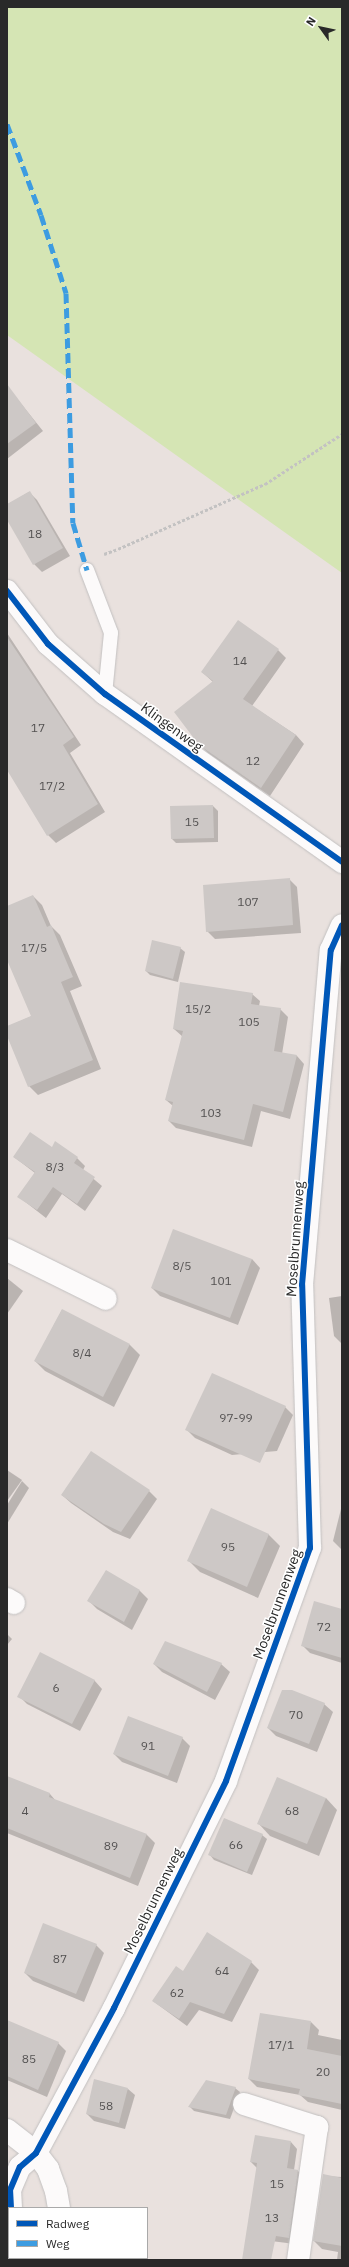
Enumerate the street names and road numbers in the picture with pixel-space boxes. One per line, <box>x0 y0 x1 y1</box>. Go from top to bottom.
street label: Klingenweg <box>138 699 206 755</box>
street label: Moselbrunnenweg <box>283 1181 307 1297</box>
street label: Moselbrunnenweg <box>249 1547 305 1661</box>
street label: Moselbrunnenweg <box>120 1845 186 1957</box>

